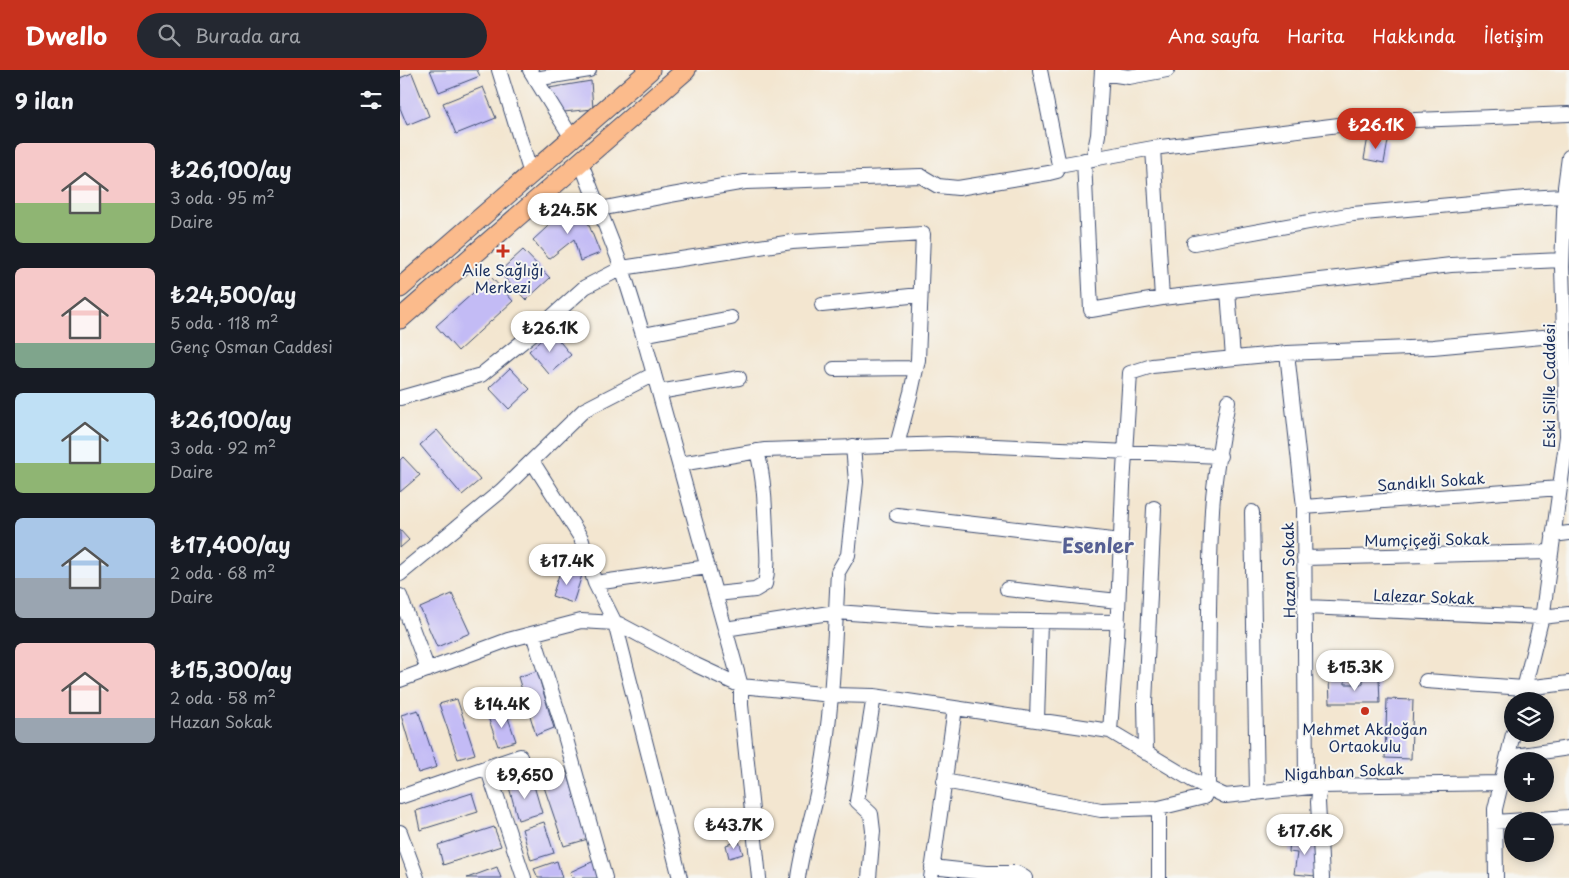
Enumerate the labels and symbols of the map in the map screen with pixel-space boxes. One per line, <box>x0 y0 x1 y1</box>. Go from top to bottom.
pin: ₺26.1K <box>1335 108 1417 150</box>
pin: ₺24.5K <box>527 192 609 235</box>
marker: Aile Sağlığı Merkezi <box>496 244 510 258</box>
place label: Aile Sağlığı Merkezi <box>462 258 544 298</box>
pin: ₺26.1K <box>509 310 591 353</box>
street label: Eski Sille Caddesi <box>1537 324 1560 448</box>
street label: Sandıklı Sokak <box>1376 466 1486 496</box>
street label: Hazan Sokak <box>1276 521 1300 618</box>
street label: Mumçiçeği Sokak <box>1364 526 1490 552</box>
district label: Esenler <box>1062 530 1135 560</box>
pin: ₺17.4K <box>526 544 608 586</box>
street label: Lalezar Sokak <box>1373 583 1476 609</box>
pin: ₺15.3K <box>1314 650 1396 692</box>
pin: ₺14.4K <box>461 686 543 729</box>
marker: Mehmet Akdoğan Ortaokulu <box>1359 705 1371 717</box>
place label: Mehmet Akdoğan Ortaokulu <box>1302 717 1428 757</box>
street label: Nigahban Sokak <box>1284 756 1405 786</box>
pin: ₺9,650 <box>484 758 566 800</box>
pin: ₺43.7K <box>693 808 775 850</box>
pin: ₺17.6K <box>1264 814 1346 856</box>

